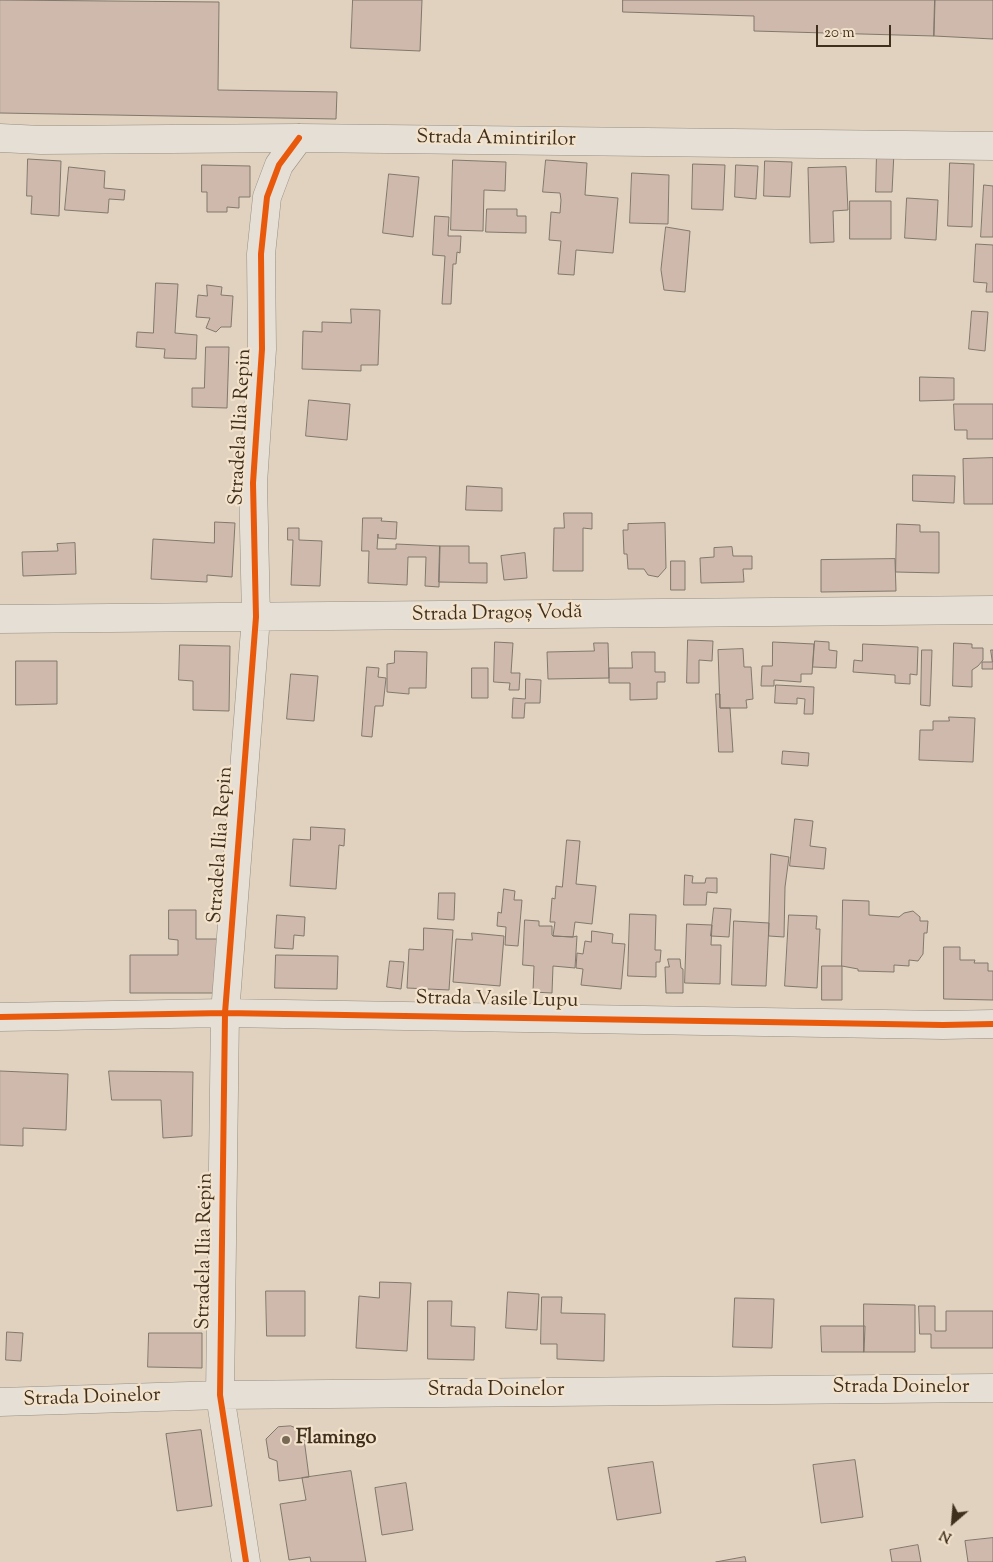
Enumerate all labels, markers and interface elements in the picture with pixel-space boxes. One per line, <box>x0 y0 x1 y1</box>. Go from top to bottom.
scale bar <box>818 15 893 47</box>
text: 20 m <box>824 23 855 44</box>
street label: Strada Amintirilor <box>416 127 576 153</box>
street label: Stradela Ilia Repin <box>226 348 258 506</box>
street label: Strada Dragoș Vodă <box>411 602 583 628</box>
street label: Stradela Ilia Repin <box>205 766 239 924</box>
street label: Strada Vasile Lupu <box>415 988 579 1014</box>
street label: Stradela Ilia Repin <box>193 1172 219 1330</box>
street label: Strada Doinelor <box>832 1377 970 1401</box>
street label: Strada Doinelor <box>427 1380 565 1404</box>
street label: Strada Doinelor <box>23 1385 161 1413</box>
place label: Flamingo <box>296 1428 376 1452</box>
marker: Flamingo <box>280 1434 292 1446</box>
north arrow <box>928 1497 978 1547</box>
text: N <box>937 1524 956 1547</box>

